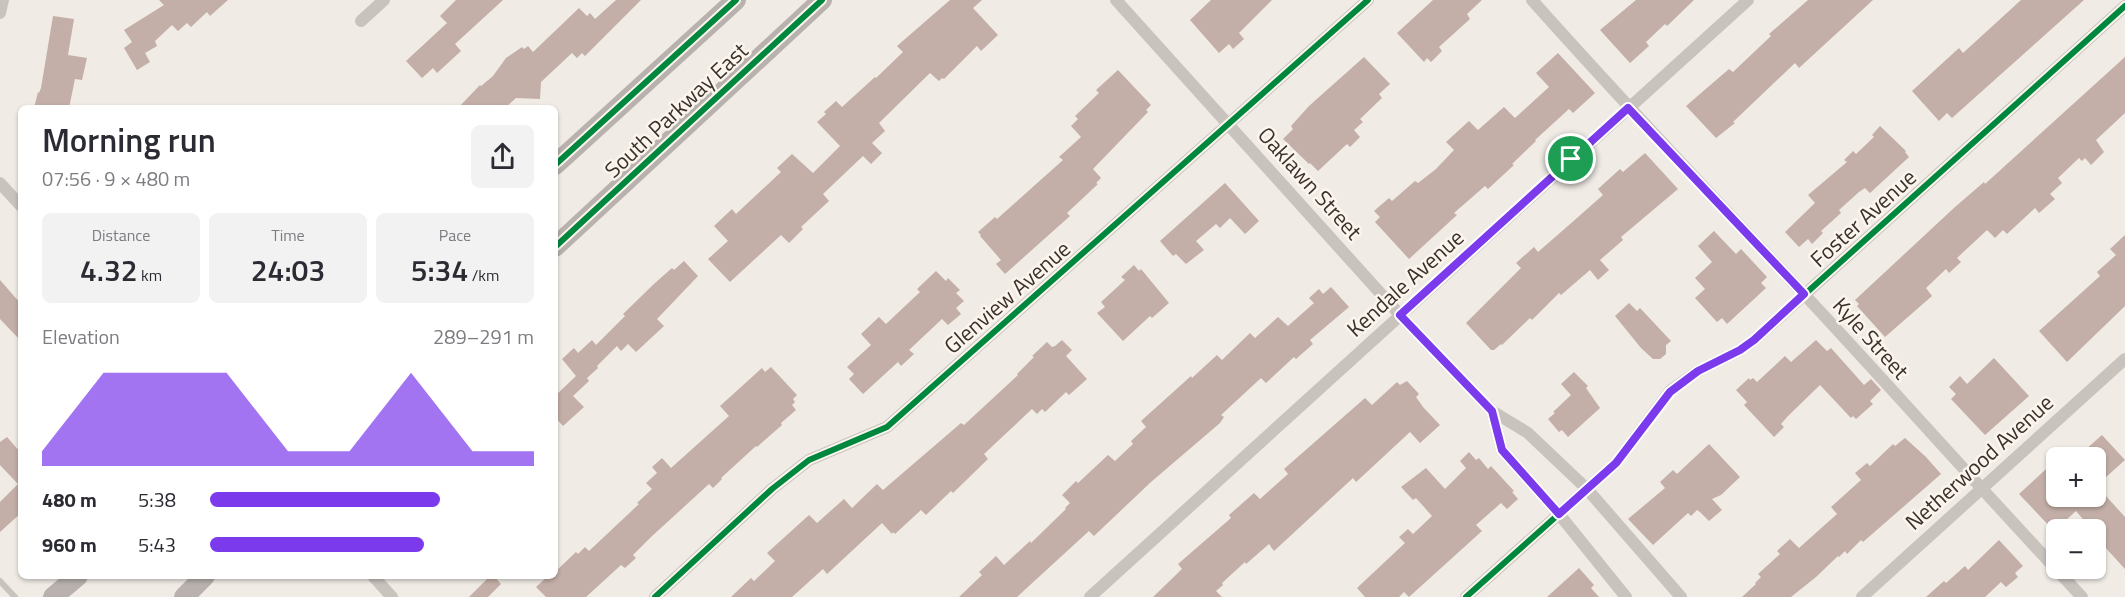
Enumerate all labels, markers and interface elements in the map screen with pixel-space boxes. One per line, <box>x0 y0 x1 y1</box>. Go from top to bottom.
street label: South Parkway East <box>596 34 756 186</box>
text: Morning run <box>42 115 216 165</box>
street label: Oaklawn Street <box>1250 119 1370 247</box>
button: share <box>471 125 534 188</box>
pin <box>1545 133 1596 184</box>
icon: arrive <box>1554 142 1587 175</box>
street label: Foster Avenue <box>1802 161 1924 275</box>
text: 07:56 · 9 × 480 m <box>42 163 190 194</box>
street label: Kendale Avenue <box>1339 221 1471 345</box>
text: Distance <box>92 223 150 247</box>
text: Time <box>271 223 305 247</box>
text: Pace <box>439 223 471 247</box>
street label: Glenview Avenue <box>936 232 1078 362</box>
text: 4.32 <box>80 247 138 293</box>
text: 24:03 <box>251 247 325 293</box>
text: 5:34 <box>411 247 468 293</box>
text: km <box>138 263 162 287</box>
text: /km <box>468 263 499 287</box>
street label: Kyle Street <box>1825 289 1917 387</box>
text: Elevation <box>42 321 120 352</box>
text: 289–291 m <box>433 321 534 352</box>
street label: Netherwood Avenue <box>1897 386 2061 538</box>
map controls <box>2046 447 2106 579</box>
button: + <box>2046 447 2106 507</box>
text: 480 m <box>42 484 97 515</box>
text: 5:38 <box>138 484 176 515</box>
button: − <box>2046 519 2106 579</box>
text: 960 m <box>42 529 97 560</box>
text: 5:43 <box>138 529 176 560</box>

